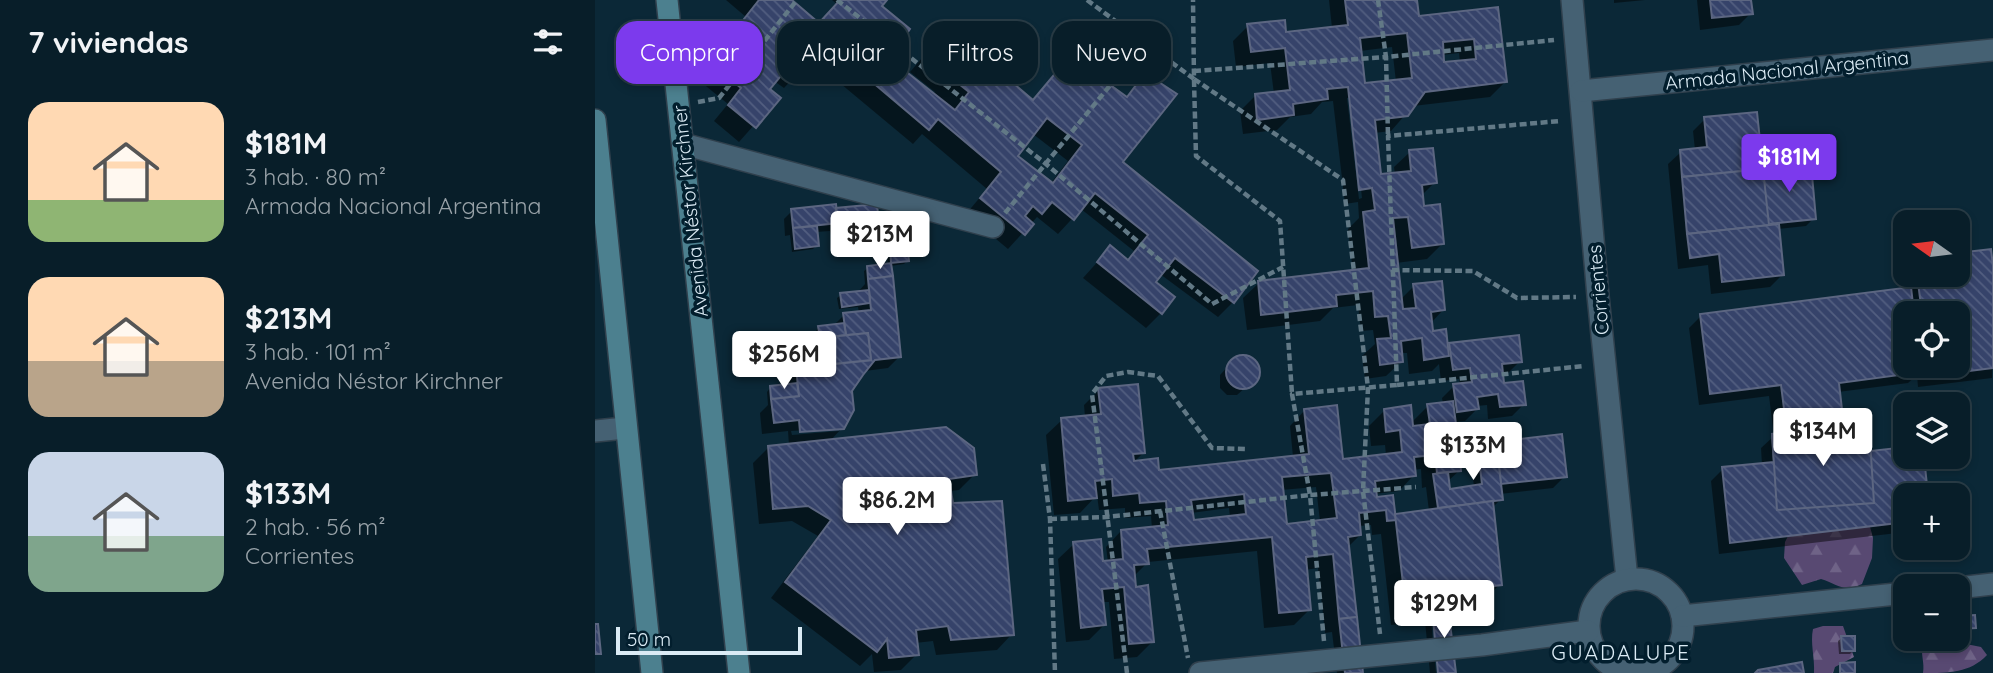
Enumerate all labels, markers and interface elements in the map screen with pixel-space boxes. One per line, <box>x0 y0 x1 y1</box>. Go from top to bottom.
chip: Comprar <box>616 21 763 84</box>
chip: Alquilar <box>777 21 909 84</box>
chip: Filtros <box>923 21 1038 84</box>
chip: Nuevo <box>1052 21 1171 84</box>
text: 7 viviendas <box>28 23 188 61</box>
icon: filters <box>529 23 567 61</box>
street label: Armada Nacional Argentina <box>1664 45 1910 95</box>
street label: Avenida Néstor Kirchner <box>667 103 713 318</box>
text: $181M <box>245 124 327 162</box>
icon: home <box>84 130 168 214</box>
pin: $181M <box>1740 134 1838 194</box>
text: $181M <box>1757 142 1821 171</box>
text: 3 hab. · 80 m² <box>245 162 386 191</box>
text: Armada Nacional Argentina <box>245 191 542 220</box>
north arrow <box>1893 210 1971 287</box>
map controls <box>1893 210 1970 651</box>
pin: $213M <box>831 212 929 271</box>
text: $213M <box>847 219 913 248</box>
street label: Corrientes <box>1582 244 1614 336</box>
text: $213M <box>245 299 332 337</box>
button: locate <box>1893 301 1970 378</box>
icon: home <box>84 305 168 389</box>
pin: $256M <box>735 332 833 391</box>
text: 3 hab. · 101 m² <box>245 337 391 366</box>
text: $256M <box>748 339 820 368</box>
text: Avenida Néstor Kirchner <box>245 366 503 395</box>
button: layers <box>1893 392 1970 469</box>
pin: $134M <box>1774 408 1872 468</box>
text: $134M <box>1789 416 1857 445</box>
pin: $133M <box>1424 422 1522 482</box>
text: $133M <box>1440 430 1506 459</box>
text: $133M <box>245 474 331 512</box>
pin: $86.2M <box>840 477 954 537</box>
icon: home <box>84 480 168 564</box>
button: + <box>1893 483 1970 560</box>
text: $86.2M <box>859 485 935 514</box>
text: 2 hab. · 56 m² <box>245 512 386 541</box>
text: Corrientes <box>245 541 354 570</box>
button: − <box>1893 574 1970 651</box>
pin: $129M <box>1395 580 1493 640</box>
text: $129M <box>1410 588 1478 617</box>
scale bar <box>616 624 801 656</box>
text: 50 m <box>627 627 671 651</box>
district label: GUADALUPE <box>1551 639 1691 665</box>

